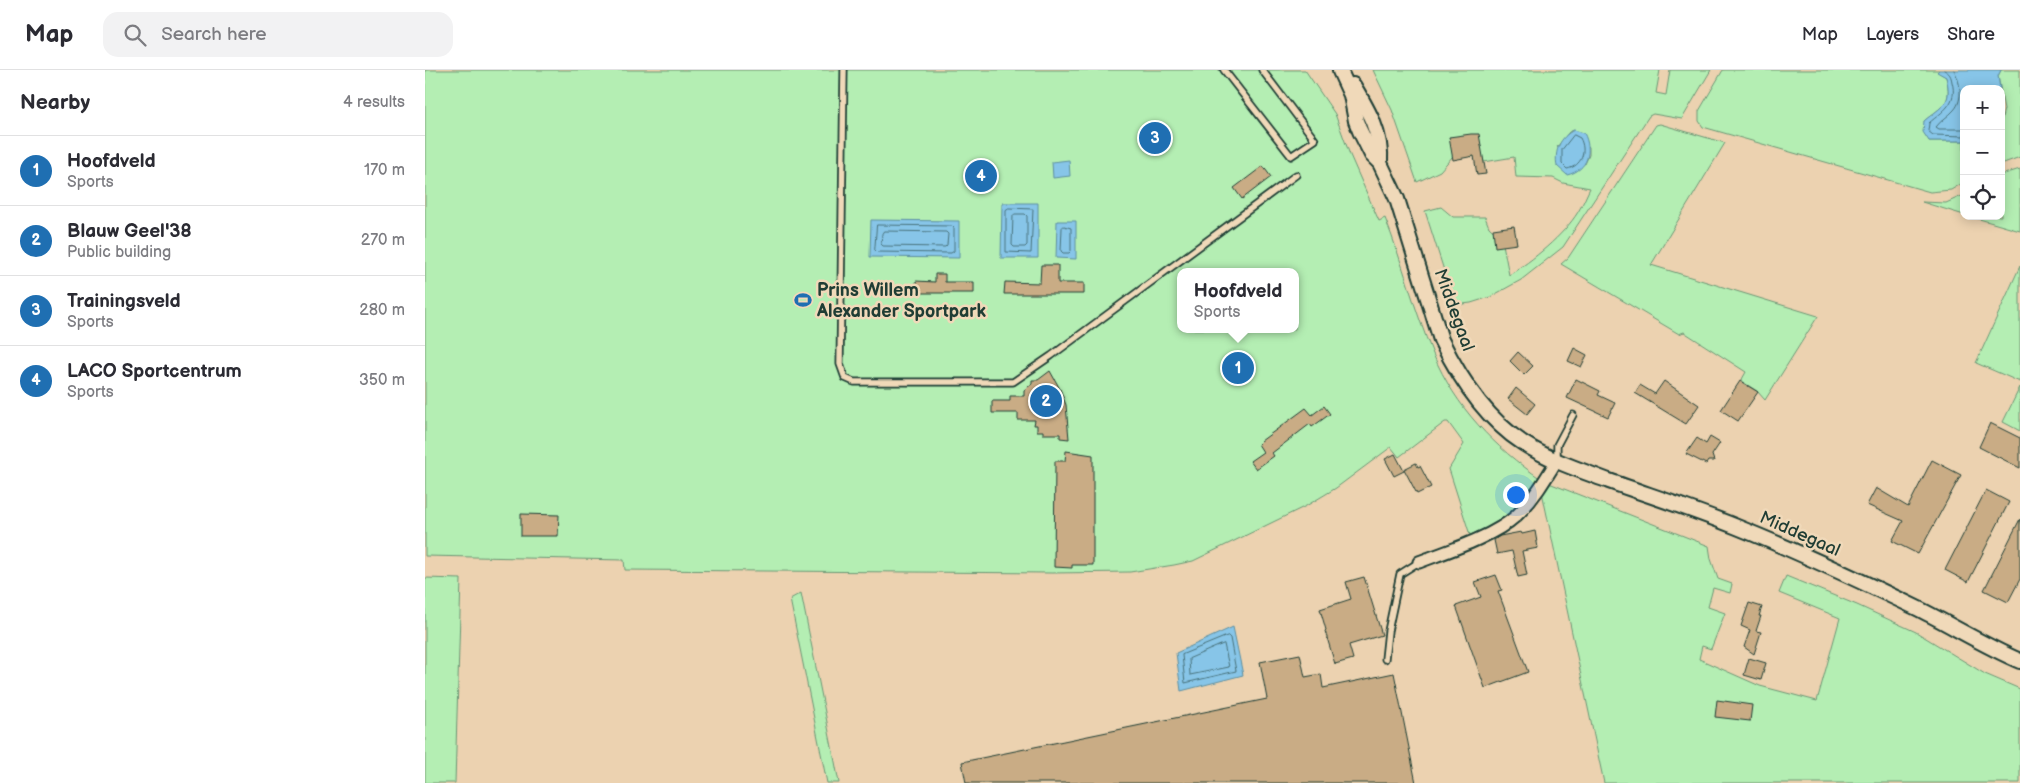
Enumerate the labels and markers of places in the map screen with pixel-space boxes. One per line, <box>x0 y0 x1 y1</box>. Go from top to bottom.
pin: 3 <box>1139 119 1171 157</box>
pin: 4 <box>965 157 997 195</box>
place label: Prins Willem Alexander Sportpark <box>816 280 987 322</box>
sports icon: Prins Willem Alexander Sportpark <box>793 290 813 310</box>
pin: 1 <box>1222 349 1254 387</box>
pin: 2 <box>1030 382 1062 420</box>

